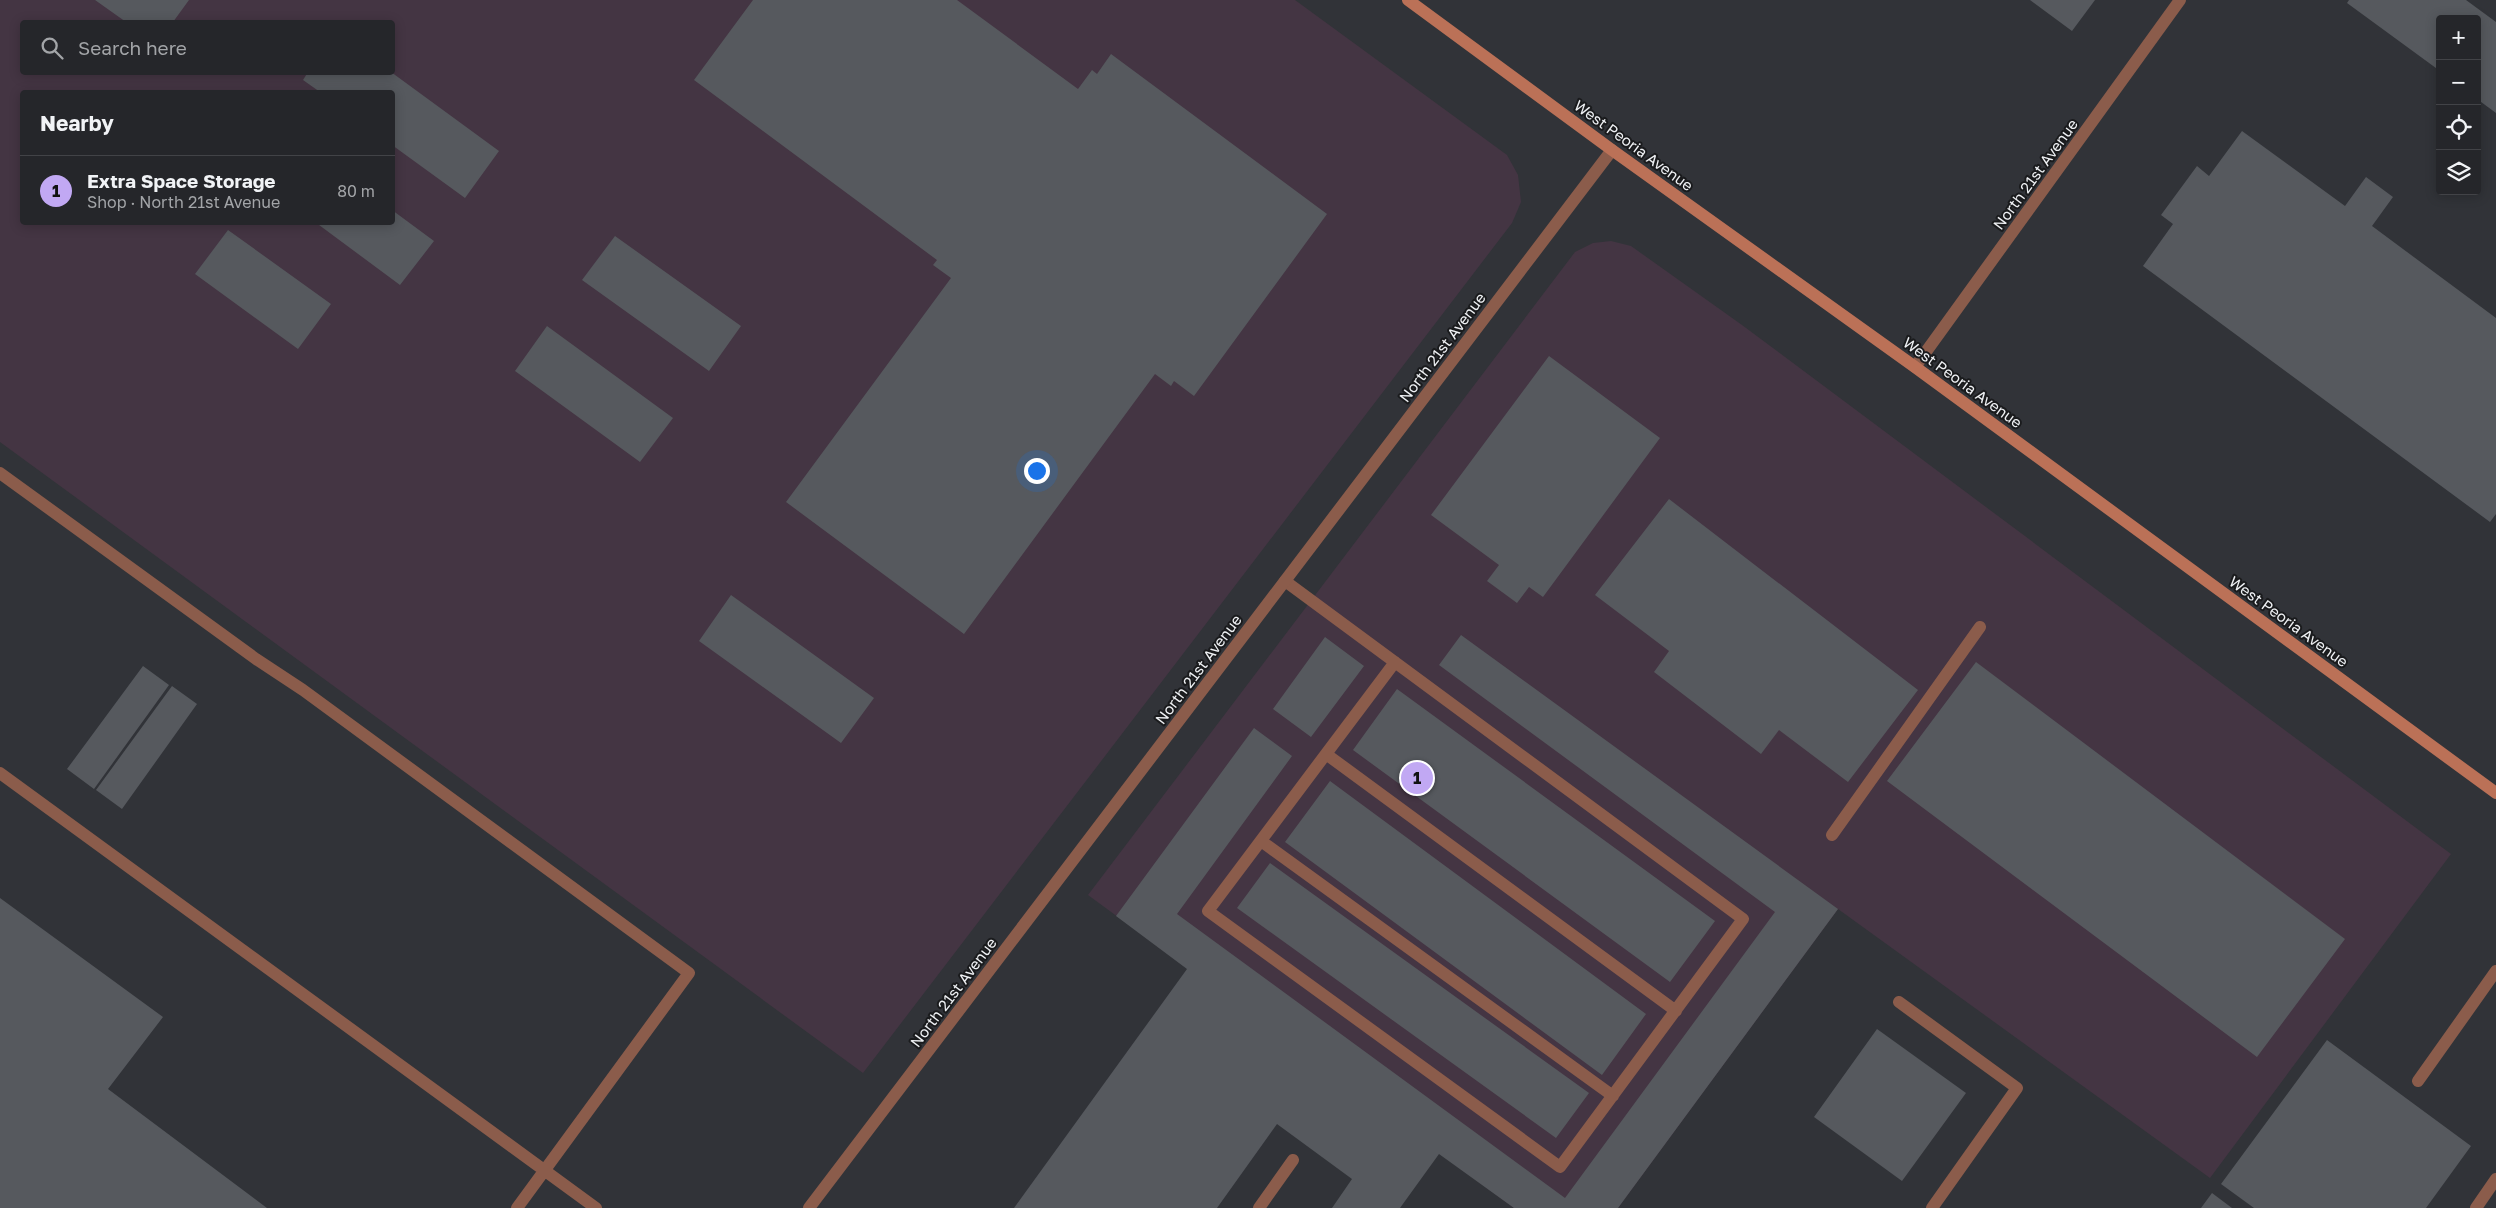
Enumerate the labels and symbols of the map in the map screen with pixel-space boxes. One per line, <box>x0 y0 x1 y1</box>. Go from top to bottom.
street label: West Peoria Avenue <box>1571 96 1697 194</box>
street label: North 21st Avenue <box>1989 115 2081 233</box>
street label: North 21st Avenue <box>1395 289 1489 405</box>
street label: West Peoria Avenue <box>1900 333 2026 431</box>
your location <box>1024 458 1050 484</box>
street label: West Peoria Avenue <box>2226 572 2352 670</box>
street label: North 21st Avenue <box>1151 611 1245 727</box>
pin: 1 <box>1401 759 1433 797</box>
street label: North 21st Avenue <box>906 934 1000 1050</box>

